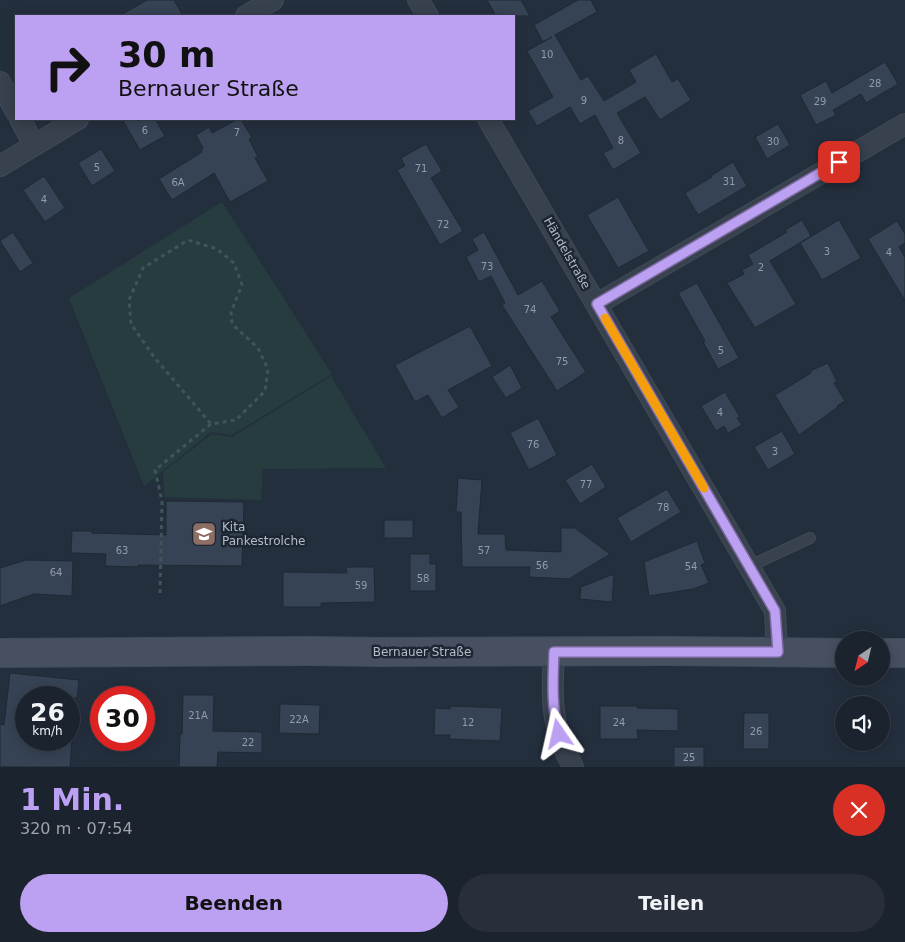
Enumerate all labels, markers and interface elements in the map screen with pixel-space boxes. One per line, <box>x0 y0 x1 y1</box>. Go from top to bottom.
icon: right <box>35 35 100 100</box>
text: 30 m <box>118 35 215 75</box>
house number: 10 <box>541 49 553 60</box>
text: Bernauer Straße <box>118 76 299 101</box>
house number: 28 <box>869 78 881 89</box>
house number: 9 <box>581 95 587 106</box>
house number: 29 <box>814 96 826 107</box>
house number: 6 <box>142 125 148 136</box>
house number: 7 <box>234 127 240 138</box>
house number: 8 <box>618 135 624 146</box>
house number: 30 <box>767 136 779 147</box>
pin <box>818 141 860 183</box>
icon: arrive <box>825 148 853 176</box>
house number: 5 <box>94 162 100 173</box>
house number: 71 <box>415 163 427 174</box>
house number: 31 <box>723 176 735 187</box>
house number: 6A <box>171 177 185 188</box>
house number: 4 <box>41 194 47 205</box>
street label: Händelstraße <box>541 215 593 291</box>
house number: 72 <box>437 219 449 230</box>
house number: 3 <box>824 246 830 257</box>
house number: 4 <box>886 247 892 258</box>
house number: 73 <box>481 261 493 272</box>
house number: 2 <box>758 262 764 273</box>
house number: 74 <box>524 304 536 315</box>
house number: 5 <box>718 345 724 356</box>
house number: 75 <box>556 356 568 367</box>
house number: 4 <box>717 407 723 418</box>
house number: 76 <box>527 439 539 450</box>
house number: 3 <box>772 446 778 457</box>
house number: 77 <box>580 479 592 490</box>
house number: 78 <box>657 502 669 513</box>
place label: Kita Pankestrolche <box>222 520 305 548</box>
school or university icon: Kita Pankestrolche <box>191 521 217 547</box>
house number: 63 <box>116 545 128 556</box>
house number: 57 <box>478 545 490 556</box>
house number: 56 <box>536 560 548 571</box>
house number: 54 <box>685 561 697 572</box>
house number: 64 <box>50 567 62 578</box>
house number: 58 <box>417 573 429 584</box>
house number: 59 <box>355 580 367 591</box>
north arrow <box>835 631 890 686</box>
map controls <box>835 631 890 751</box>
street label: Bernauer Straße <box>373 645 471 659</box>
speed limit sign: 30 <box>90 686 155 751</box>
button: sound <box>835 696 890 751</box>
text: 26 <box>30 698 65 727</box>
position arrow <box>532 707 584 759</box>
house number: 21A <box>188 710 208 721</box>
house number: 22A <box>289 714 309 725</box>
house number: 12 <box>462 717 474 728</box>
house number: 24 <box>613 717 625 728</box>
text: km/h <box>32 724 63 738</box>
house number: 26 <box>750 726 762 737</box>
house number: 22 <box>242 737 254 748</box>
house number: 25 <box>683 752 695 763</box>
text: 1 Min. <box>20 782 124 817</box>
button: close <box>833 784 885 836</box>
text: 320 m · 07:54 <box>20 819 133 838</box>
button: Beenden <box>20 874 448 932</box>
button: Teilen <box>458 874 885 932</box>

